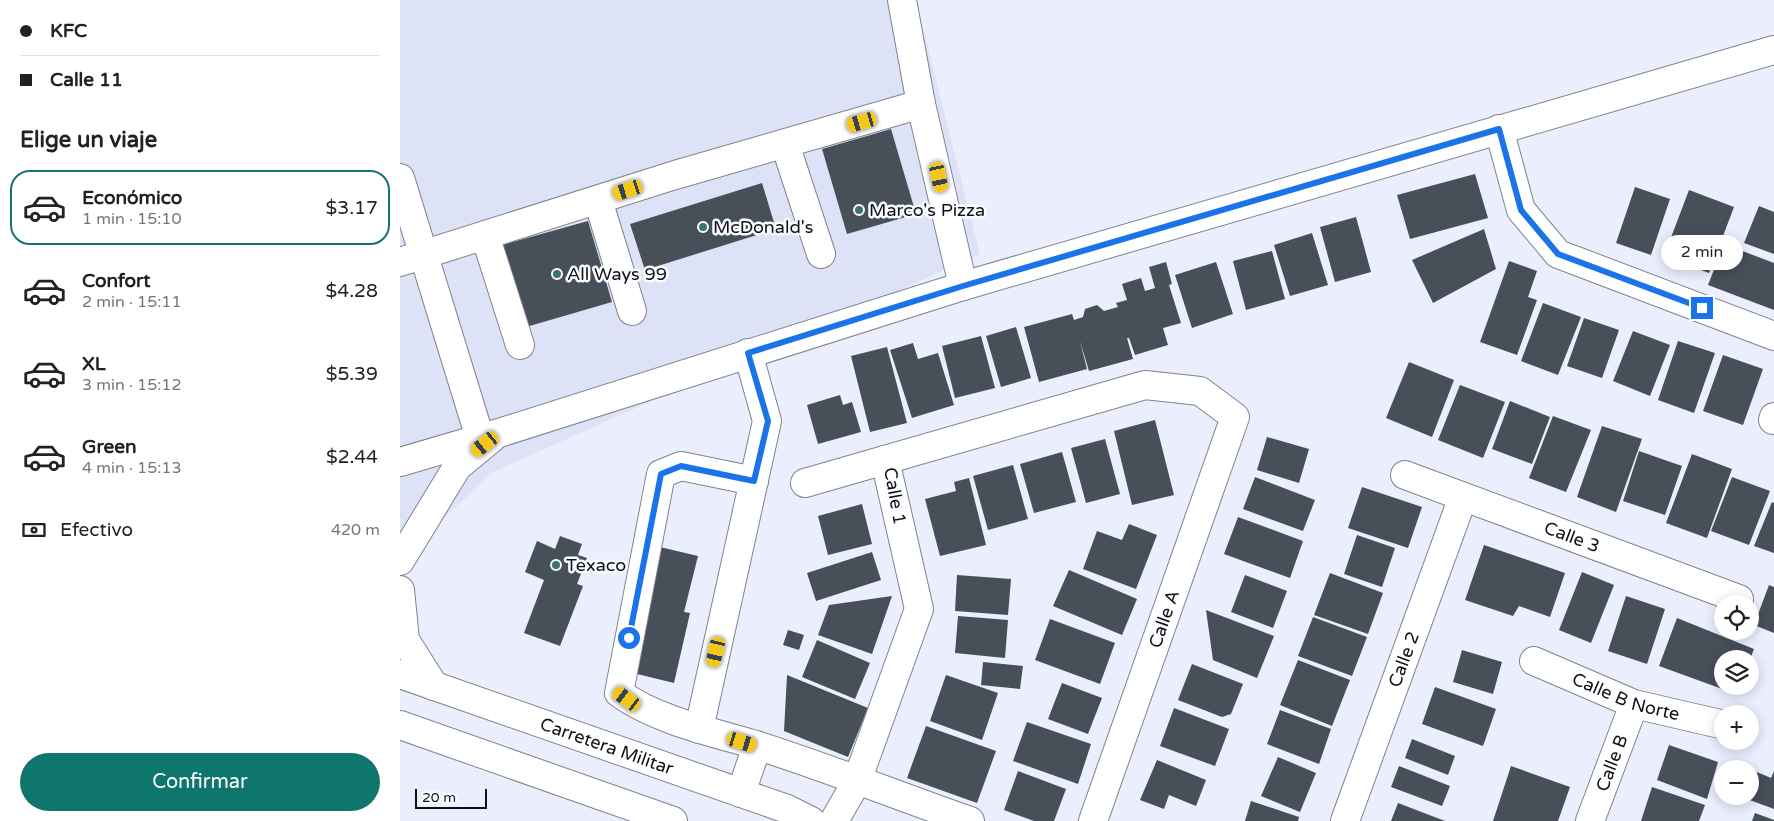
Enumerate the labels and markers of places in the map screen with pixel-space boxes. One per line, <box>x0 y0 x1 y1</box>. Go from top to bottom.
place label: Marco's Pizza <box>869 199 985 221</box>
marker: Marco's Pizza <box>853 204 865 216</box>
place label: McDonald's <box>713 216 813 238</box>
marker: McDonald's <box>697 221 709 233</box>
place label: All Ways 99 <box>567 263 667 285</box>
marker: All Ways 99 <box>551 268 563 280</box>
place label: Texaco <box>566 554 626 576</box>
marker: Texaco <box>550 559 562 571</box>

